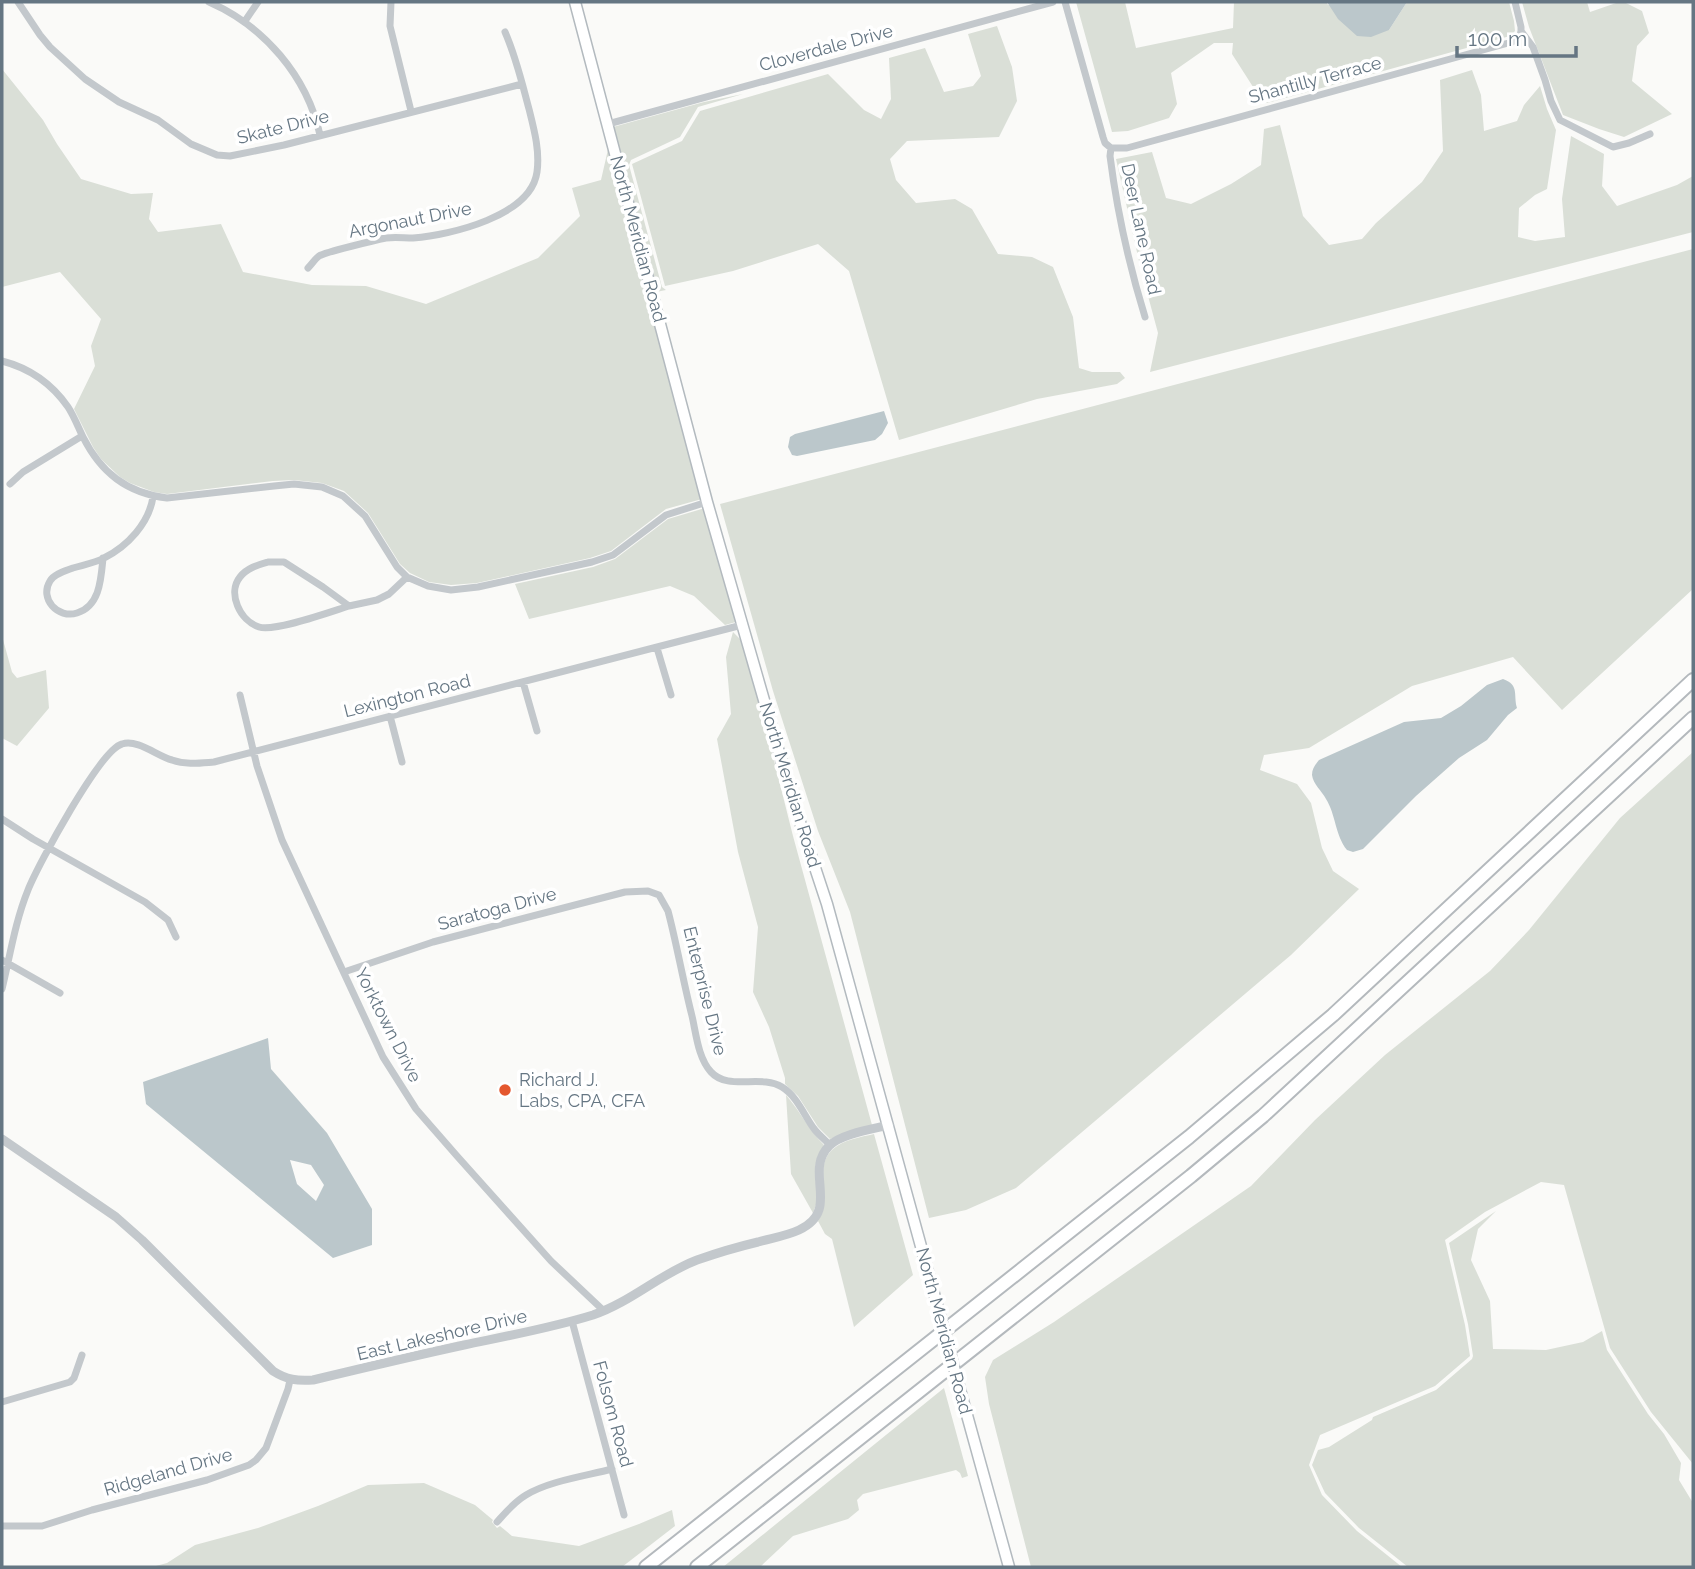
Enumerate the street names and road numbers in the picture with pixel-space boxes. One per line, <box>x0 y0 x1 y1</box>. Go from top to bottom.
street label: Cloverdale Drive <box>757 19 895 75</box>
street label: Shantilly Terrace <box>1246 52 1384 107</box>
street label: Skate Drive <box>235 105 332 148</box>
street label: North Meridian Road <box>606 153 671 324</box>
street label: Deer Lane Road <box>1117 161 1166 296</box>
street label: Argonaut Drive <box>347 197 474 242</box>
street label: Lexington Road <box>341 670 472 721</box>
street label: North Meridian Road <box>755 700 826 870</box>
street label: Saratoga Drive <box>435 882 559 934</box>
street label: Enterprise Drive <box>679 924 732 1058</box>
street label: Yorktown Drive <box>351 964 426 1086</box>
street label: North Meridian Road <box>912 1245 977 1416</box>
street label: East Lakeshore Drive <box>355 1305 529 1364</box>
street label: Folsom Road <box>589 1358 638 1469</box>
street label: Ridgeland Drive <box>101 1443 235 1500</box>

